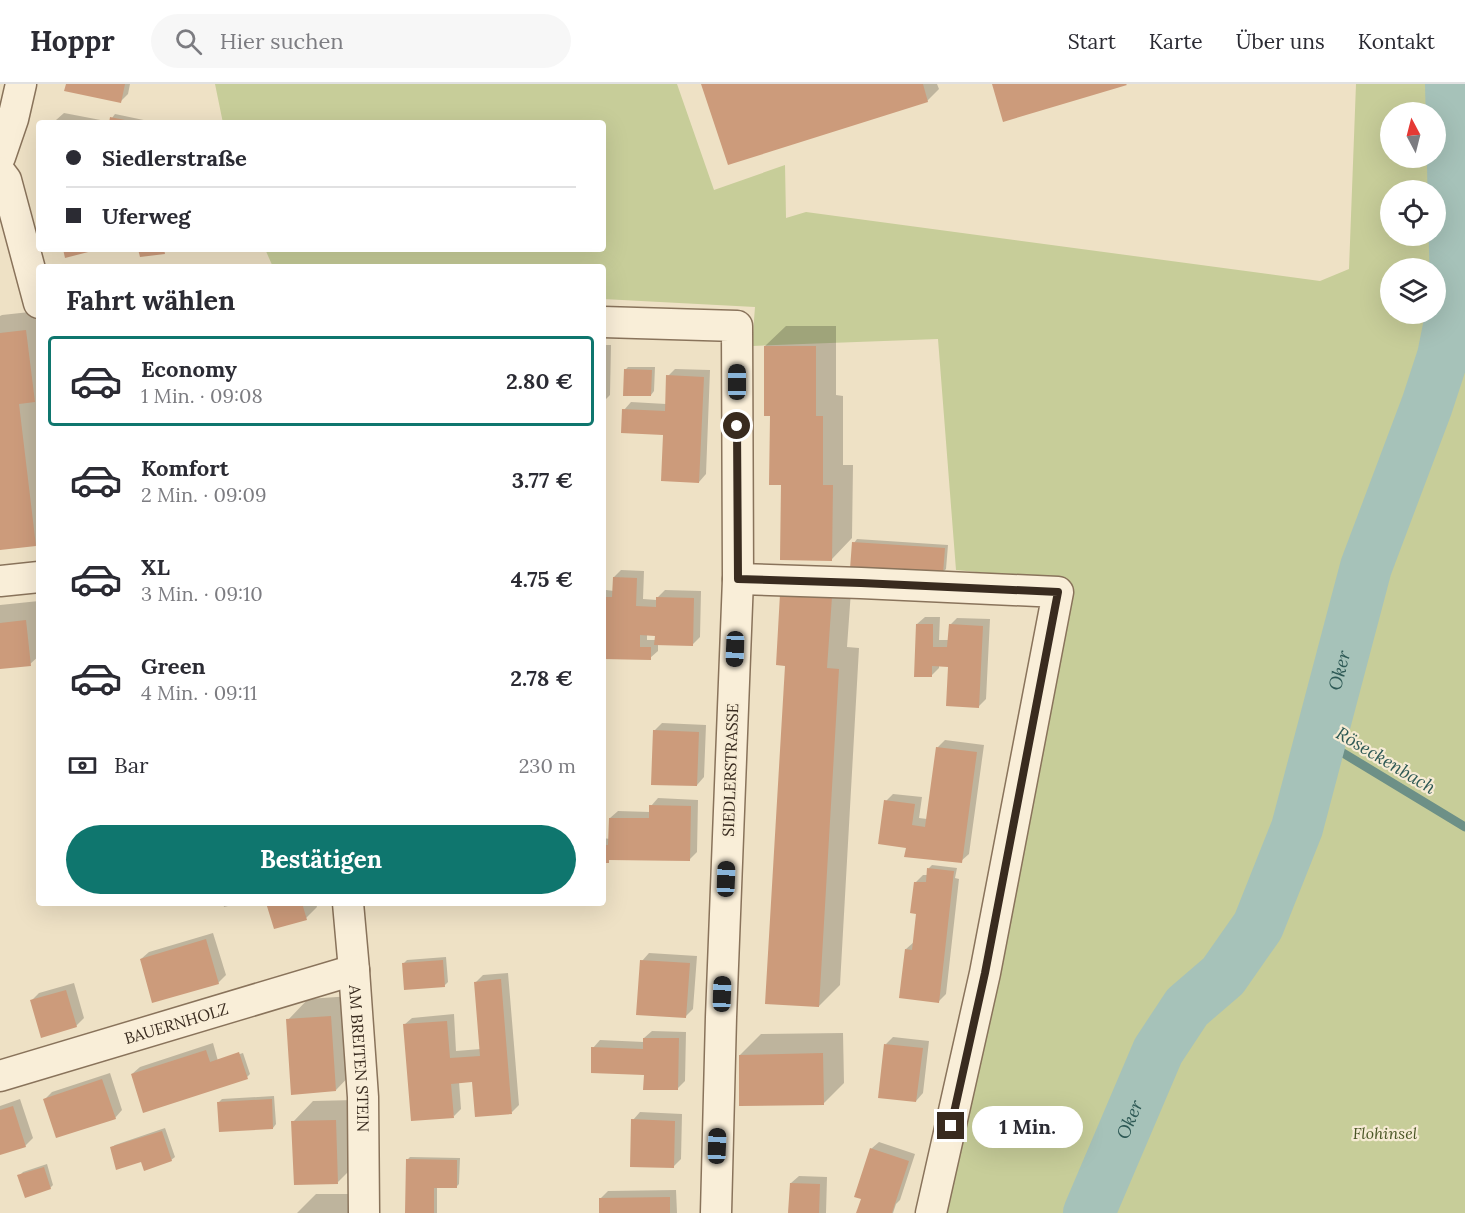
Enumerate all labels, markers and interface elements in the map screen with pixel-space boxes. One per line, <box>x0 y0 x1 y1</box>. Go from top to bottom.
search box <box>151 14 571 68</box>
text: Hoppr <box>30 23 115 59</box>
icon: search <box>172 25 205 58</box>
text: Hier suchen <box>220 27 344 55</box>
text: Start <box>1068 28 1116 55</box>
text: Karte <box>1149 28 1203 55</box>
text: Über uns <box>1236 28 1325 55</box>
text: Kontakt <box>1358 28 1435 55</box>
north arrow <box>1380 102 1446 168</box>
map controls <box>1380 102 1446 324</box>
text: Siedlerstraße <box>102 144 247 172</box>
button: locate <box>1380 180 1446 246</box>
text: Uferweg <box>102 202 191 230</box>
button: layers <box>1380 258 1446 324</box>
text: Fahrt wählen <box>66 283 235 317</box>
icon: car <box>69 354 123 408</box>
text: Economy <box>141 355 237 383</box>
car <box>728 364 746 400</box>
text: 2.80 € <box>506 367 573 395</box>
text: 1 Min. · 09:08 <box>141 383 263 408</box>
route start <box>723 412 750 439</box>
icon: car <box>69 453 123 507</box>
text: Komfort <box>141 454 229 482</box>
text: 3.77 € <box>512 466 573 494</box>
text: 2 Min. · 09:09 <box>141 482 267 507</box>
icon: car <box>69 552 123 606</box>
text: XL <box>141 553 170 581</box>
text: 4.75 € <box>511 565 573 593</box>
text: 3 Min. · 09:10 <box>141 581 263 606</box>
car <box>725 631 745 667</box>
water label: Oker <box>1322 647 1355 693</box>
icon: car <box>69 651 123 705</box>
text: Green <box>141 652 206 680</box>
text: 2.78 € <box>510 664 573 692</box>
text: 4 Min. · 09:11 <box>141 680 257 705</box>
street label: SIEDLERSTRASSE <box>718 703 742 837</box>
water label: Röseckenbach <box>1332 721 1441 799</box>
icon: cash <box>66 749 99 782</box>
text: Bar <box>114 751 149 779</box>
text: 230 m <box>519 753 576 778</box>
button: Bestätigen <box>66 825 576 894</box>
car <box>716 861 736 897</box>
car <box>712 976 732 1012</box>
street label: AM BREITEN STEIN <box>345 983 373 1132</box>
street label: BAUERNHOLZ <box>122 998 231 1048</box>
water label: Oker <box>1111 1095 1148 1142</box>
callout: 1 Min. <box>972 1105 1083 1147</box>
route end <box>937 1112 964 1139</box>
text: 1 Min. <box>999 1114 1056 1139</box>
park label: Flohinsel <box>1353 1123 1418 1143</box>
car <box>707 1128 727 1164</box>

